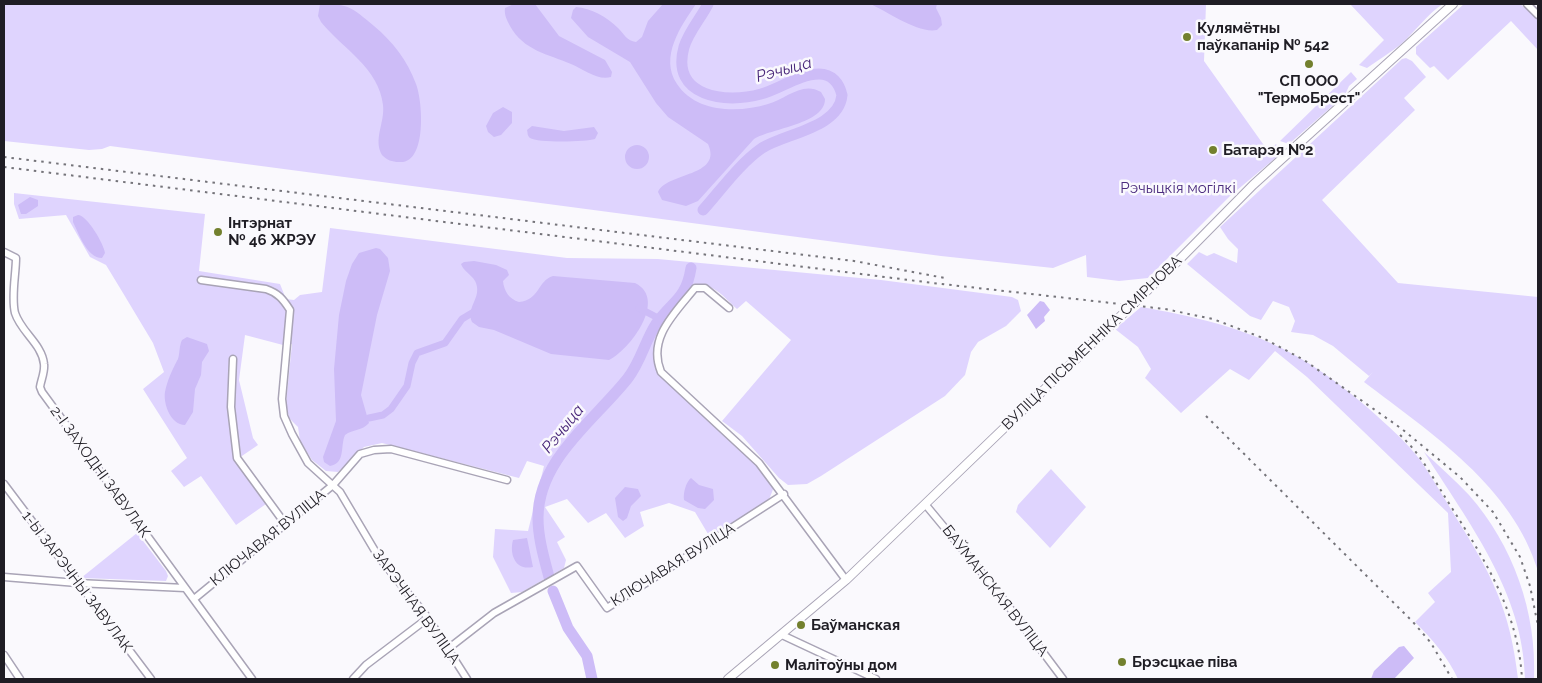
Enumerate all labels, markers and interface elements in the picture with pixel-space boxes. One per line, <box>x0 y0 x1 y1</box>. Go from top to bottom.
place label: Кулямётны паўкапанір № 542 <box>1197 19 1329 54</box>
marker: Кулямётны паўкапанір № 542 <box>1181 31 1193 43</box>
water label: Рэчыца <box>754 53 814 87</box>
marker: СП ООО "ТермоБрест" <box>1303 58 1315 70</box>
place label: СП ООО "ТермоБрест" <box>1258 72 1360 107</box>
place label: Батарэя №2 <box>1223 141 1314 159</box>
marker: Батарэя №2 <box>1207 144 1219 156</box>
park label: Рэчыцкія могілкі <box>1120 179 1236 197</box>
place label: Інтэрнат № 46 ЖРЭУ <box>228 214 316 249</box>
marker: Інтэрнат № 46 ЖРЭУ <box>212 226 224 238</box>
street label: ВУЛІЦА ПІСЬМЕННІКА СМІРНОВА <box>998 252 1186 434</box>
water label: Рэчыца <box>538 401 588 457</box>
street label: 2-І ЗАХОДНІ ЗАВУЛАК <box>46 403 154 541</box>
street label: КЛЮЧАВАЯ ВУЛІЦА <box>207 486 329 590</box>
street label: 1-Ы ЗАРЭЧНЫ ЗАВУЛАК <box>18 508 136 656</box>
street label: КЛЮЧАВАЯ ВУЛІЦА <box>608 519 738 611</box>
street label: БАЎМАНСКАЯ ВУЛІЦА <box>938 522 1052 660</box>
street label: ЗАРЭЧНАЯ ВУЛІЦА <box>368 546 464 668</box>
place label: Баўманская <box>811 616 900 634</box>
marker: Баўманская <box>795 619 807 631</box>
place label: Брэсцкае піва <box>1132 653 1237 671</box>
place label: Малітоўны дом <box>785 656 897 674</box>
marker: Брэсцкае піва <box>1116 656 1128 668</box>
marker: Малітоўны дом <box>769 659 781 671</box>

